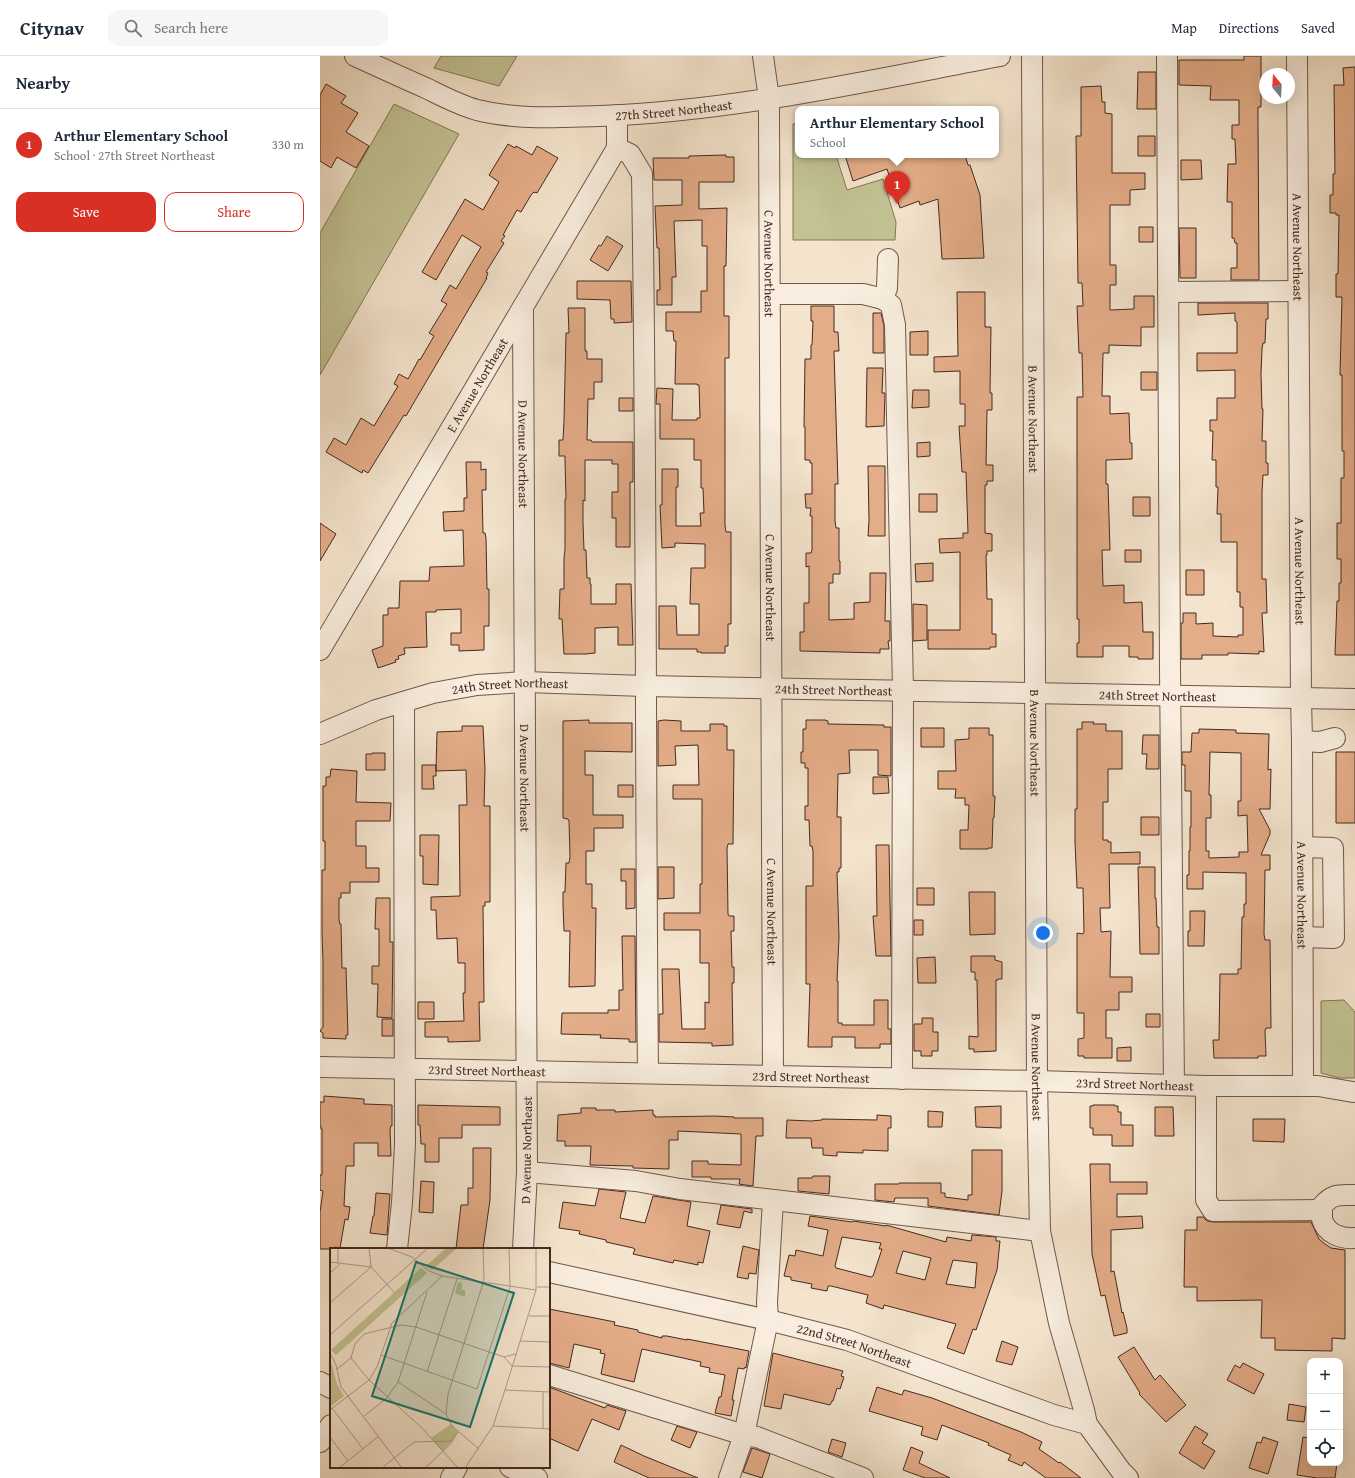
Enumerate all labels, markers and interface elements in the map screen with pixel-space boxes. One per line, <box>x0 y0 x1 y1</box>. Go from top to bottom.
search box <box>108 10 388 46</box>
text: Citynav <box>20 14 84 42</box>
icon: search <box>122 17 144 39</box>
text: Search here <box>154 17 228 38</box>
text: Map <box>1171 18 1197 38</box>
text: Directions <box>1219 18 1279 38</box>
text: Saved <box>1301 18 1335 38</box>
north arrow <box>1259 68 1295 104</box>
text: Nearby <box>16 70 70 95</box>
street label: 27th Street Northeast <box>615 95 734 125</box>
popup <box>795 106 999 158</box>
text: Arthur Elementary School <box>810 112 984 133</box>
text: Arthur Elementary School <box>54 125 228 146</box>
text: School <box>810 133 846 152</box>
text: 1 <box>26 135 32 154</box>
text: 330 m <box>272 135 304 154</box>
text: School · 27th Street Northeast <box>54 146 215 165</box>
pin: 1 <box>884 171 910 204</box>
button: Save <box>16 192 156 232</box>
button: Share <box>164 192 304 232</box>
street label: A Avenue Northeast <box>1288 193 1308 302</box>
street label: C Avenue Northeast <box>759 210 779 318</box>
street label: E Avenue Northeast <box>442 334 513 436</box>
street label: B Avenue Northeast <box>1024 365 1043 473</box>
street label: D Avenue Northeast <box>513 400 533 508</box>
street label: A Avenue Northeast <box>1290 517 1310 625</box>
street label: C Avenue Northeast <box>761 534 780 642</box>
street label: 24th Street Northeast <box>450 673 569 699</box>
street label: 24th Street Northeast <box>775 679 893 701</box>
street label: 24th Street Northeast <box>1099 685 1217 706</box>
street label: B Avenue Northeast <box>1025 689 1045 797</box>
street label: D Avenue Northeast <box>515 724 534 832</box>
street label: A Avenue Northeast <box>1292 841 1312 949</box>
street label: C Avenue Northeast <box>762 858 782 966</box>
your location <box>1033 923 1053 943</box>
street label: B Avenue Northeast <box>1027 1013 1047 1121</box>
street label: 23rd Street Northeast <box>428 1060 546 1081</box>
street label: 23rd Street Northeast <box>752 1066 870 1088</box>
street label: 23rd Street Northeast <box>1076 1073 1194 1096</box>
street label: D Avenue Northeast <box>516 1095 537 1204</box>
inset map <box>330 1248 550 1468</box>
street label: 22nd Street Northeast <box>794 1319 915 1373</box>
map controls <box>1307 1358 1343 1466</box>
button: + <box>1307 1358 1343 1394</box>
button: − <box>1307 1394 1343 1430</box>
button: locate <box>1307 1430 1343 1466</box>

